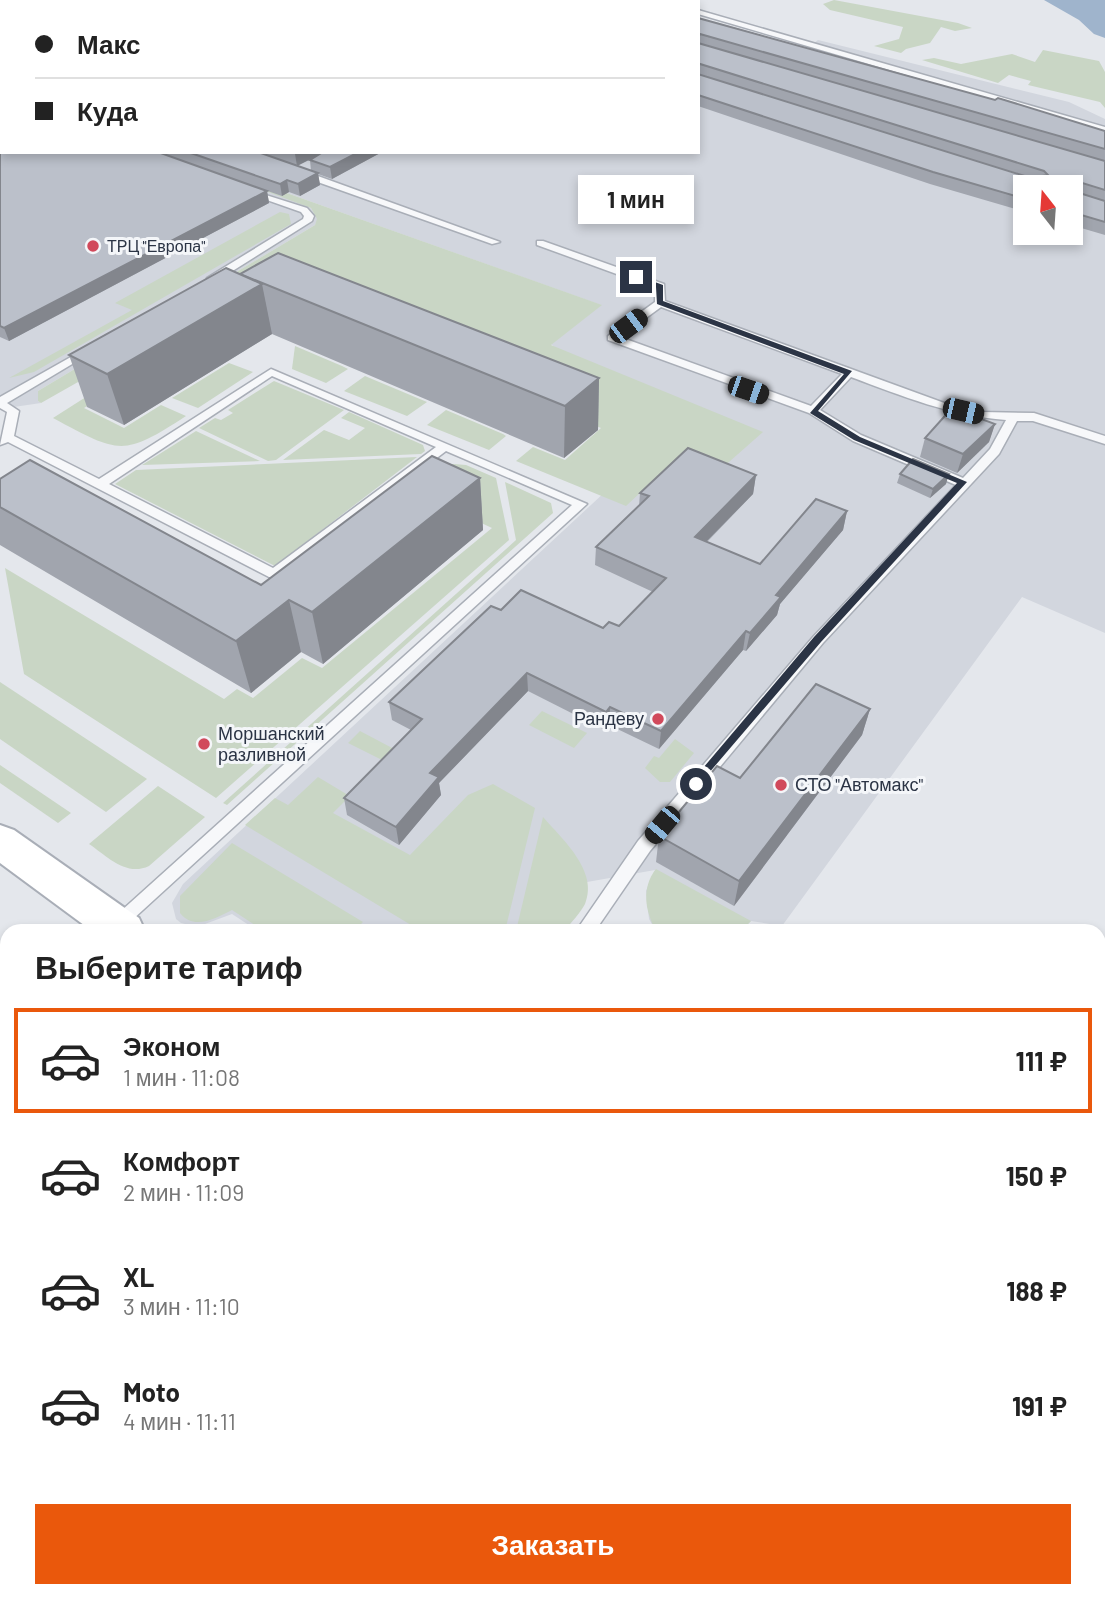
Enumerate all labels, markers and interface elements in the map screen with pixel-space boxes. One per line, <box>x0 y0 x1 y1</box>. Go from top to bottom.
text: Макс <box>77 28 141 59</box>
text: Куда <box>77 95 138 126</box>
north arrow <box>1013 175 1083 245</box>
map controls <box>1013 175 1083 245</box>
callout: 1 мин <box>578 176 694 224</box>
text: 1 мин <box>607 185 665 213</box>
place label: ТРЦ "Европа" <box>107 236 205 255</box>
marker: ТРЦ "Европа" <box>85 238 101 254</box>
route end <box>620 261 652 293</box>
car <box>605 305 652 347</box>
car <box>725 373 772 407</box>
car <box>941 396 986 426</box>
place label: Рандеву <box>574 707 644 729</box>
marker: Рандеву <box>650 711 666 727</box>
place label: Моршанский разливной <box>218 722 325 765</box>
marker: Моршанский разливной <box>196 736 212 752</box>
route start <box>680 768 712 800</box>
place label: СТО "Автомакс" <box>795 773 924 795</box>
marker: СТО "Автомакс" <box>773 777 789 793</box>
car <box>641 802 684 848</box>
text: Выберите тариф <box>35 947 303 985</box>
icon: car <box>39 1029 102 1092</box>
text: Эконом <box>123 1030 221 1061</box>
text: 111 ₽ <box>1016 1045 1067 1076</box>
text: 1 мин · 11:08 <box>123 1063 240 1091</box>
icon: car <box>39 1144 102 1207</box>
text: Комфорт <box>123 1145 240 1176</box>
text: 150 ₽ <box>1006 1160 1067 1191</box>
text: 2 мин · 11:09 <box>123 1178 244 1206</box>
icon: car <box>39 1259 102 1322</box>
text: XL <box>123 1261 154 1292</box>
text: 188 ₽ <box>1006 1275 1067 1306</box>
text: 3 мин · 11:10 <box>123 1292 240 1320</box>
icon: car <box>39 1374 102 1437</box>
text: Moto <box>123 1376 180 1407</box>
text: 191 ₽ <box>1012 1390 1067 1421</box>
text: 4 мин · 11:11 <box>123 1407 236 1435</box>
button: Заказать <box>35 1504 1071 1584</box>

